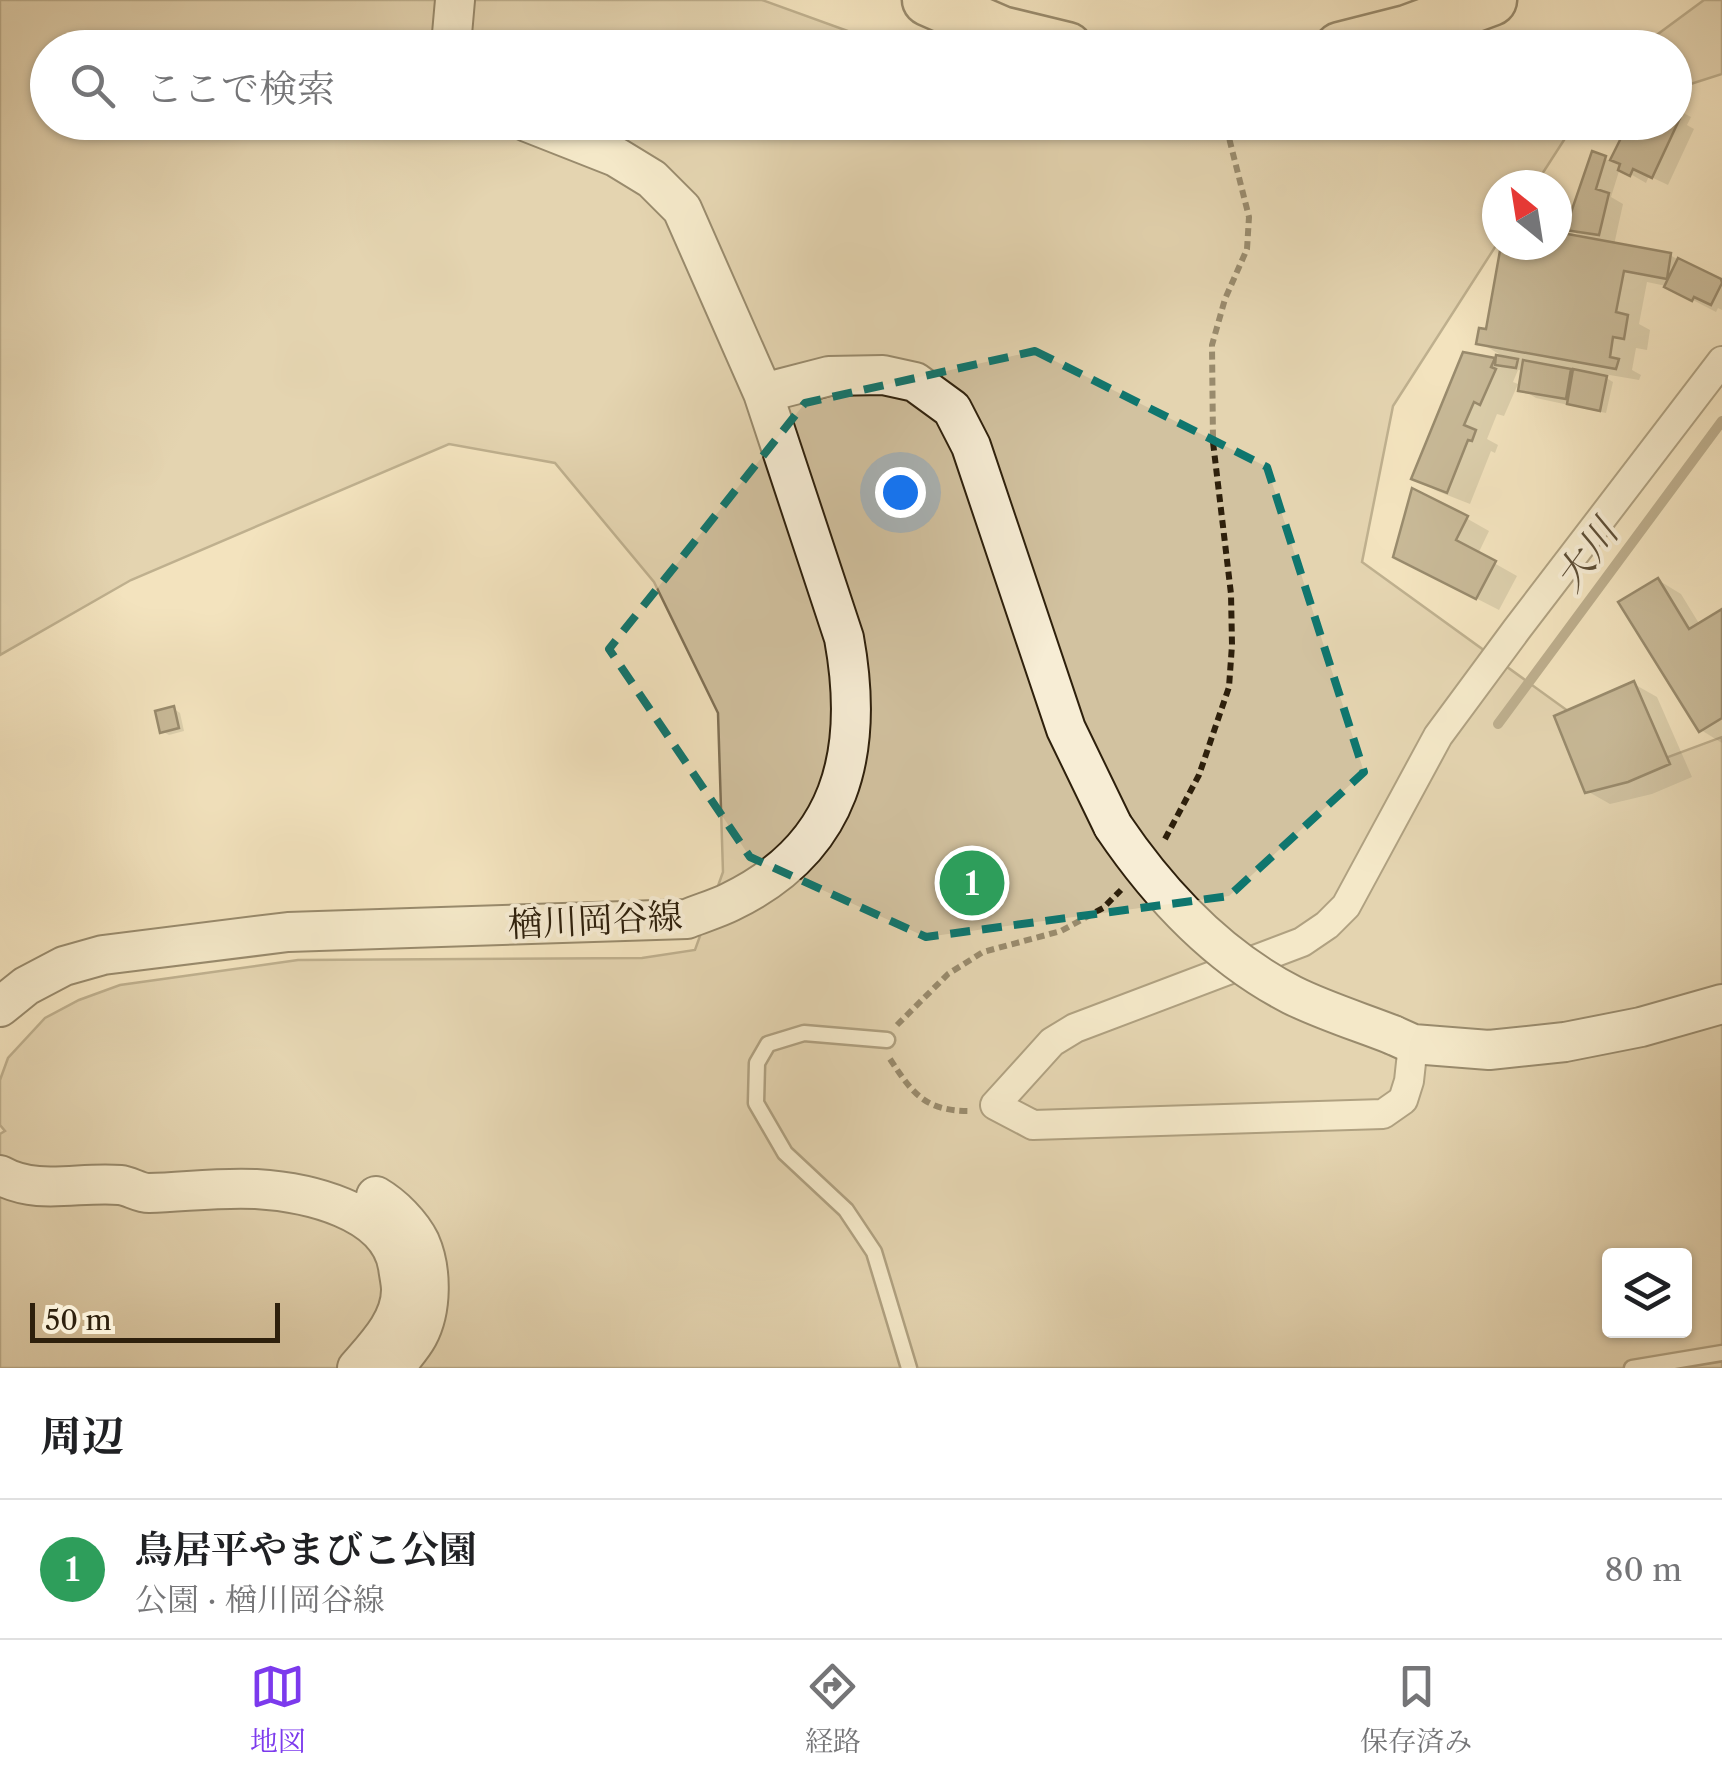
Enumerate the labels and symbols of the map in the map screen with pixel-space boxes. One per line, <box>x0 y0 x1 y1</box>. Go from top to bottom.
north arrow <box>1482 170 1572 260</box>
your location <box>875 467 926 518</box>
water label: 大川 <box>1545 507 1630 600</box>
pin: 1 <box>940 846 1004 920</box>
street label: 楢川岡谷線 <box>506 894 684 946</box>
scale bar <box>30 1298 280 1342</box>

